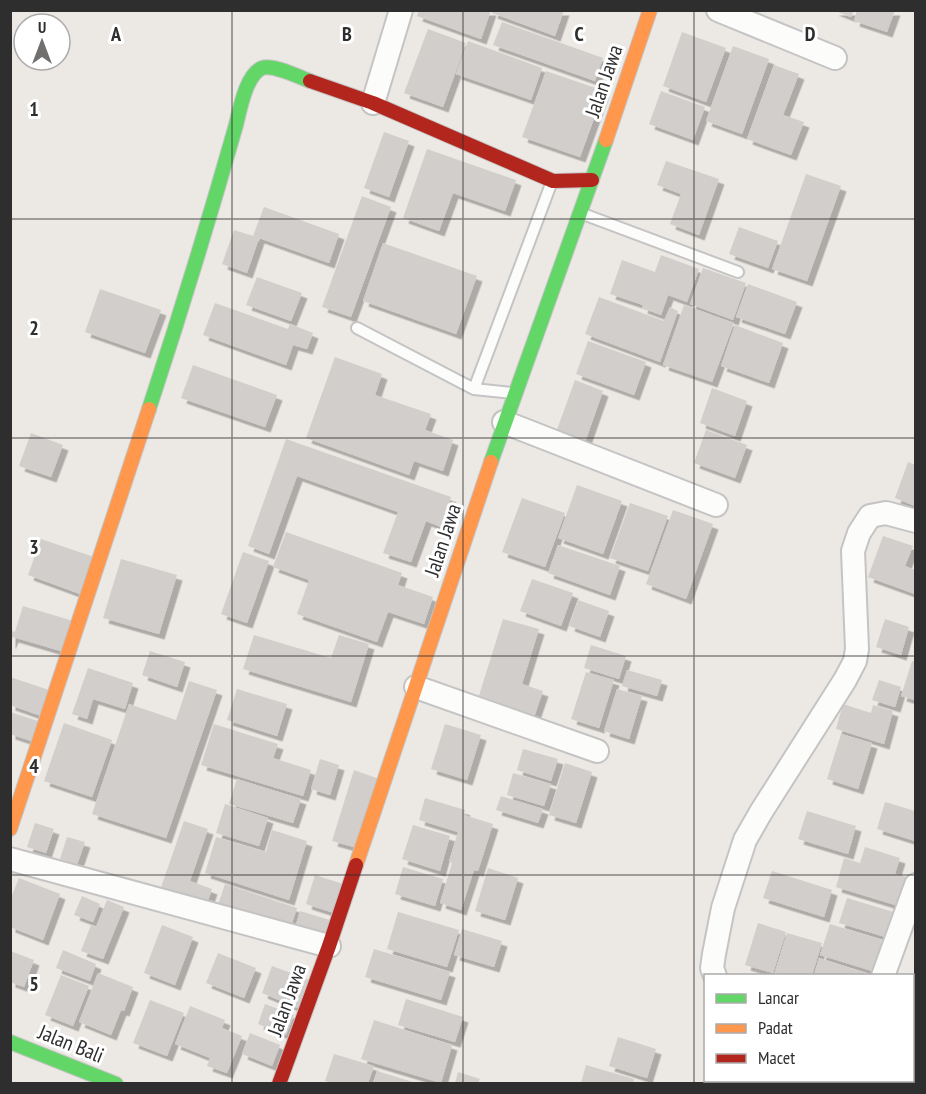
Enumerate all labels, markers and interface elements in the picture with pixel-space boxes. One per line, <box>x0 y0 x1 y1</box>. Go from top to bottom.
north arrow <box>12 12 72 72</box>
text: U <box>38 17 46 37</box>
text: A <box>110 21 122 47</box>
text: B <box>342 21 352 47</box>
text: C <box>574 21 584 47</box>
text: D <box>805 21 816 47</box>
street label: Jalan Jawa <box>578 41 628 121</box>
text: 1 <box>29 96 39 122</box>
text: 2 <box>29 315 39 341</box>
street label: Jalan Jawa <box>418 500 467 580</box>
text: 3 <box>29 534 39 560</box>
text: 4 <box>29 753 39 779</box>
street label: Jalan Jawa <box>261 960 312 1040</box>
text: 5 <box>29 971 39 997</box>
legend <box>704 974 914 1082</box>
text: Lancar <box>758 986 799 1009</box>
text: Padat <box>758 1016 793 1039</box>
street label: Jalan Bali <box>34 1018 108 1069</box>
text: Macet <box>758 1046 795 1069</box>

